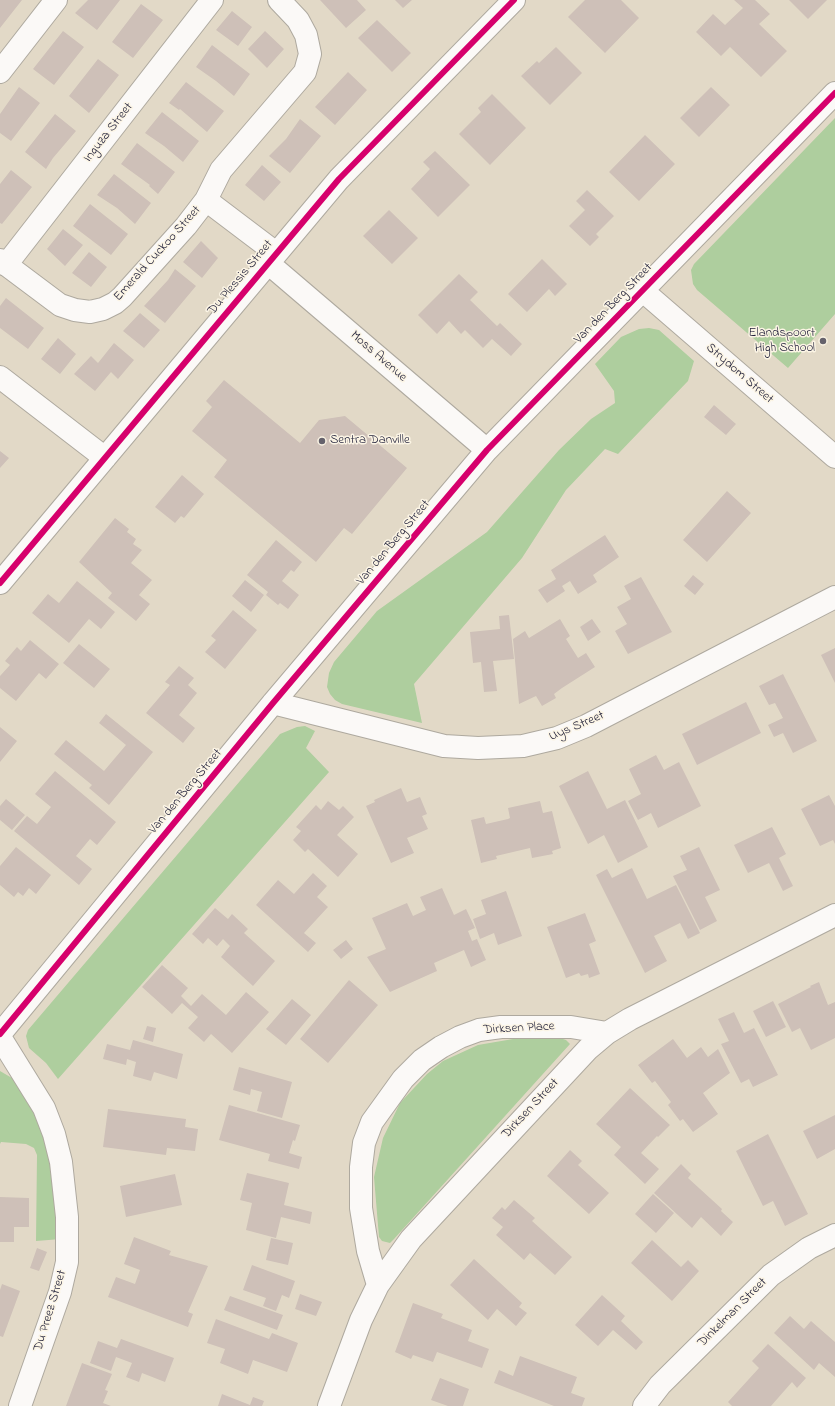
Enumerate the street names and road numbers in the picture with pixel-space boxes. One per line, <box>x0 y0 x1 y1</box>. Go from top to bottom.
street label: Inguza Street <box>81 100 137 166</box>
street label: Emerald Cuckoo Street <box>111 203 205 305</box>
street label: Du Plessis Street <box>205 237 277 319</box>
street label: Van den Berg Street <box>572 260 656 348</box>
street label: Moss Avenue <box>346 328 410 386</box>
street label: Strydom Street <box>702 340 776 408</box>
street label: Van den Berg Street <box>354 497 434 589</box>
street label: Uys Street <box>547 708 607 746</box>
street label: Van den Berg Street <box>146 746 226 838</box>
street label: Dirksen Place <box>483 1019 555 1039</box>
street label: Dirksen Street <box>499 1076 563 1142</box>
street label: Du Preez Street <box>31 1269 71 1353</box>
street label: Dinkelman Street <box>695 1275 771 1351</box>

